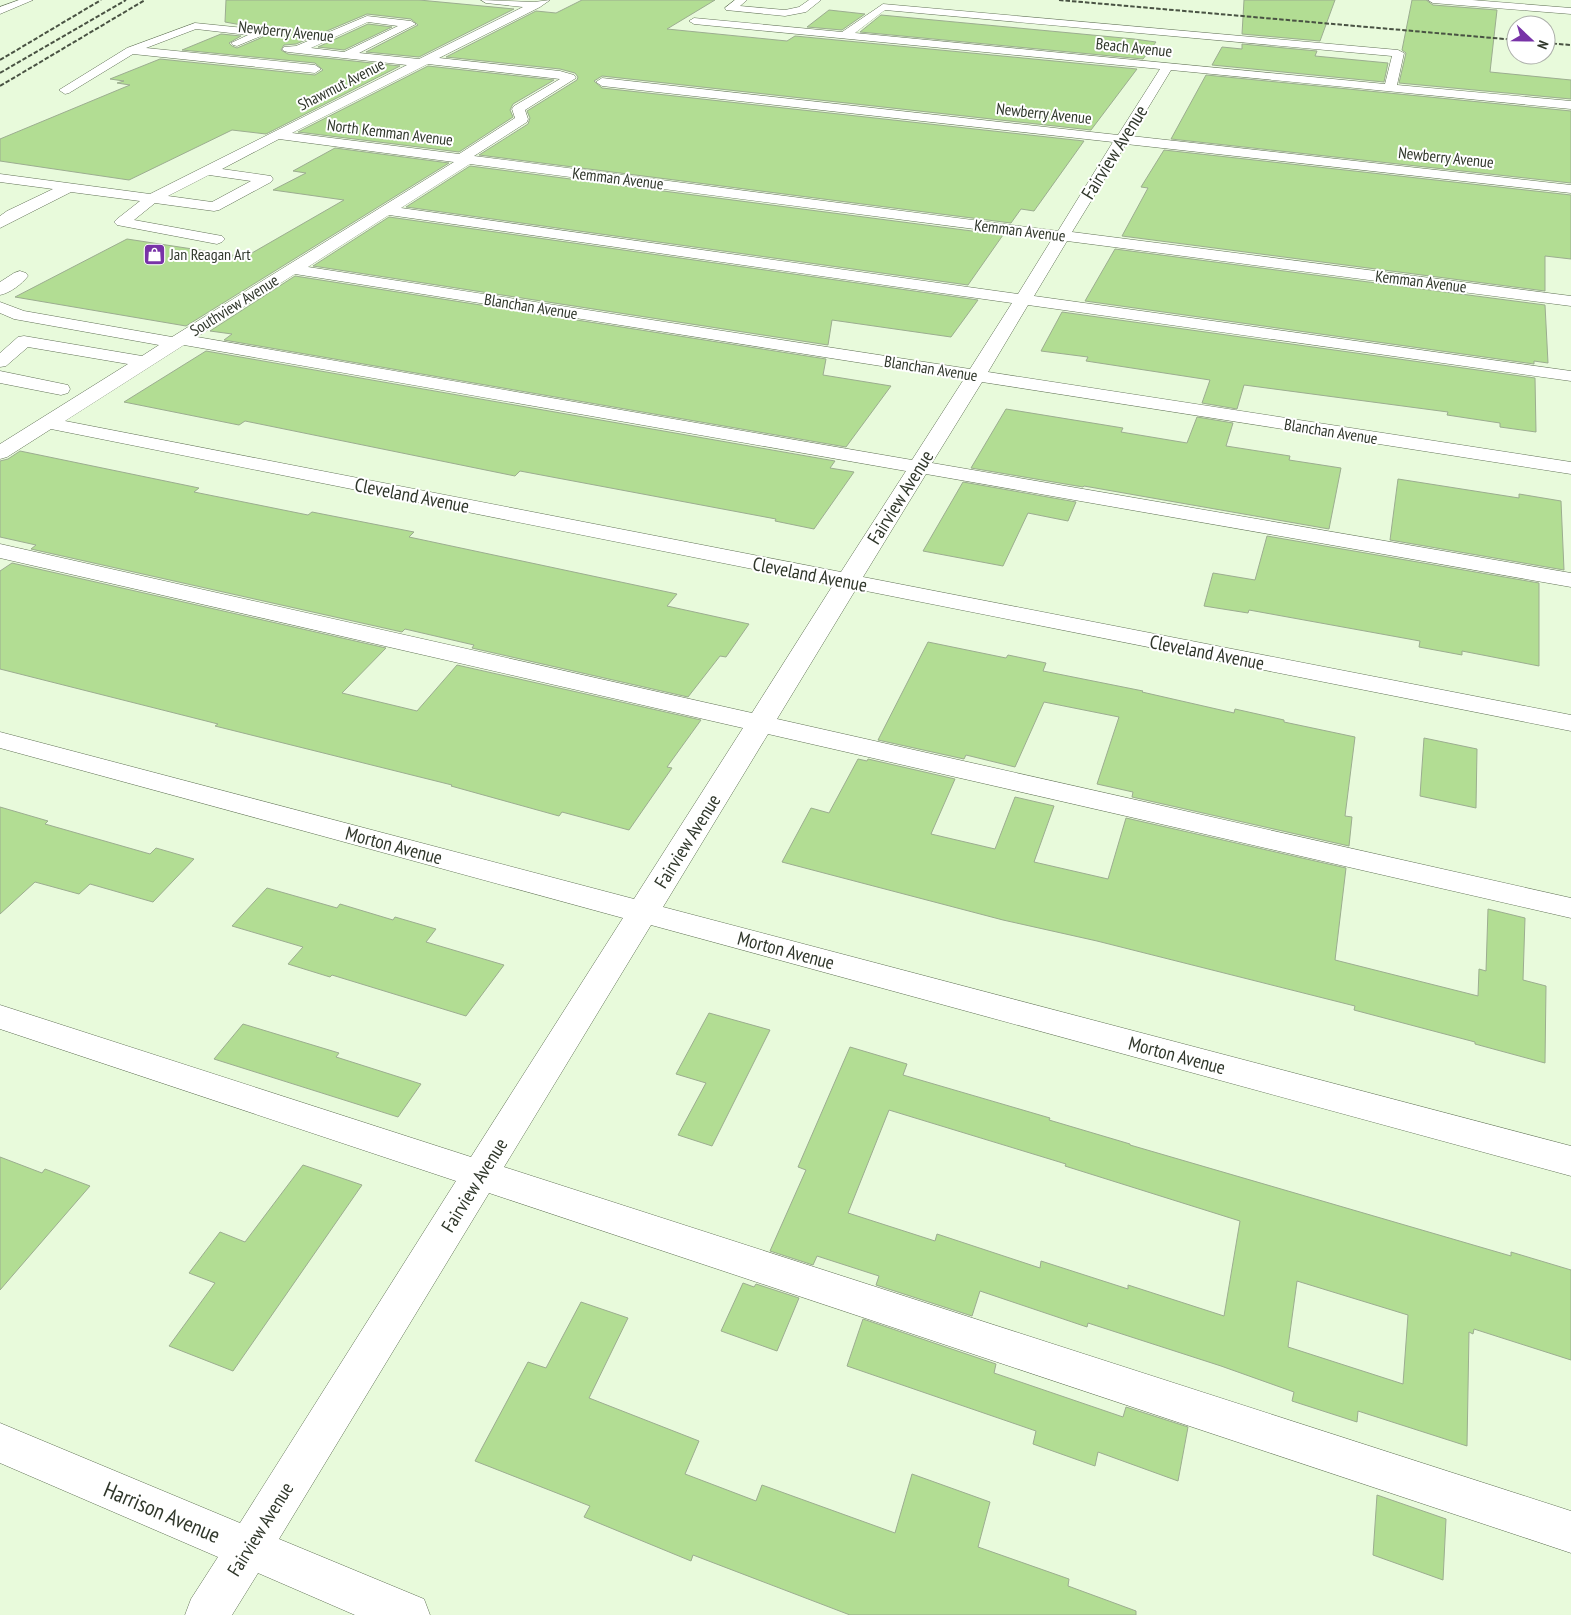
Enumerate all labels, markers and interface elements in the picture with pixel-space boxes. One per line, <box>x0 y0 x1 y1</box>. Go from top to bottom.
north arrow <box>1506 15 1556 65</box>
street label: Newberry Avenue <box>237 16 335 46</box>
street label: Beach Avenue <box>1095 33 1173 61</box>
text: N <box>1533 38 1553 52</box>
street label: Shawmut Avenue <box>294 54 388 114</box>
street label: Newberry Avenue <box>995 98 1093 128</box>
street label: Fairview Avenue <box>1076 100 1152 203</box>
street label: North Kemman Avenue <box>326 114 454 150</box>
street label: Newberry Avenue <box>1397 142 1495 172</box>
street label: Kemman Avenue <box>571 162 665 194</box>
street label: Kemman Avenue <box>973 214 1067 246</box>
shop icon: Jan Reagan Art <box>142 242 166 266</box>
place label: Jan Reagan Art <box>169 244 251 264</box>
street label: Kemman Avenue <box>1374 265 1468 297</box>
street label: Southview Avenue <box>186 270 282 340</box>
street label: Blanchan Avenue <box>483 289 579 323</box>
street label: Blanchan Avenue <box>883 351 979 385</box>
street label: Blanchan Avenue <box>1283 414 1379 448</box>
street label: Fairview Avenue <box>862 445 938 548</box>
street label: Cleveland Avenue <box>353 472 471 518</box>
street label: Cleveland Avenue <box>751 551 869 597</box>
street label: Cleveland Avenue <box>1148 629 1266 675</box>
street label: Fairview Avenue <box>649 789 725 892</box>
street label: Morton Avenue <box>343 821 445 869</box>
street label: Morton Avenue <box>735 926 837 974</box>
street label: Morton Avenue <box>1126 1031 1228 1079</box>
street label: Fairview Avenue <box>436 1133 512 1236</box>
street label: Harrison Avenue <box>100 1475 224 1549</box>
street label: Fairview Avenue <box>222 1477 298 1580</box>

